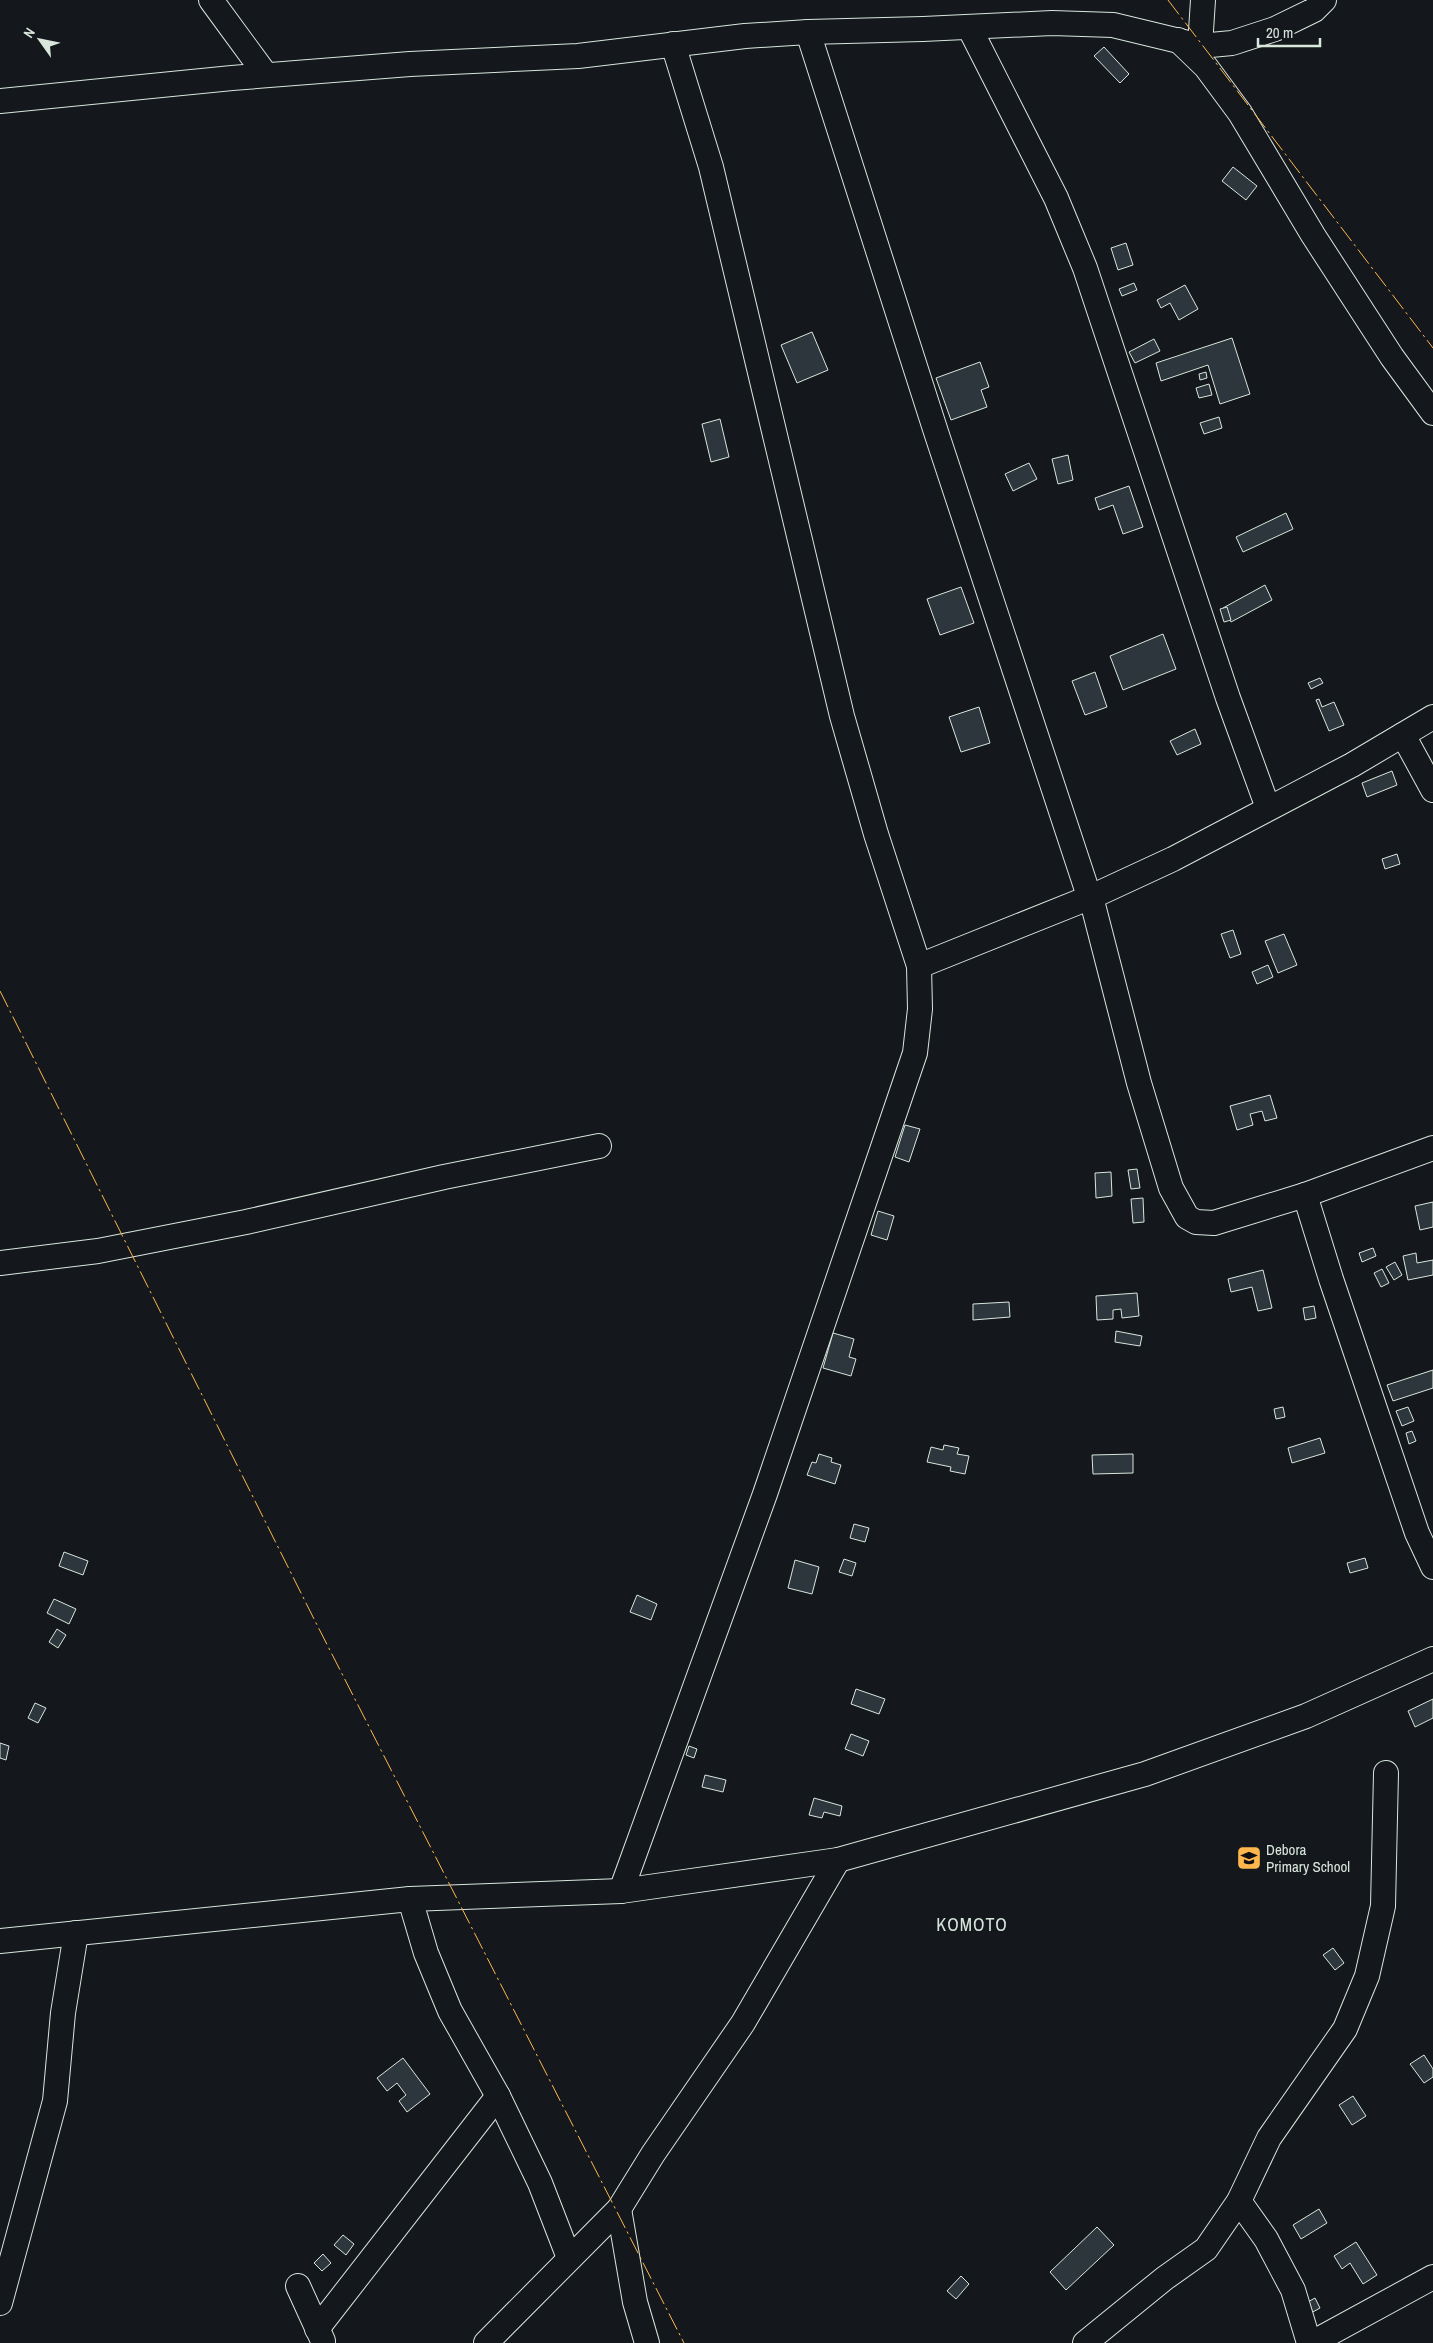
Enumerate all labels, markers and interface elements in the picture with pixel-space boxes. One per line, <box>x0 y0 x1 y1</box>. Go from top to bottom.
north arrow <box>15 15 65 65</box>
scale bar <box>1258 15 1320 47</box>
text: 20 m <box>1266 22 1293 43</box>
text: N <box>19 25 39 41</box>
place label: Debora Primary School <box>1266 1839 1350 1877</box>
school or university icon: Debora Primary School <box>1236 1845 1262 1871</box>
district label: KOMOTO <box>936 1912 1008 1937</box>

